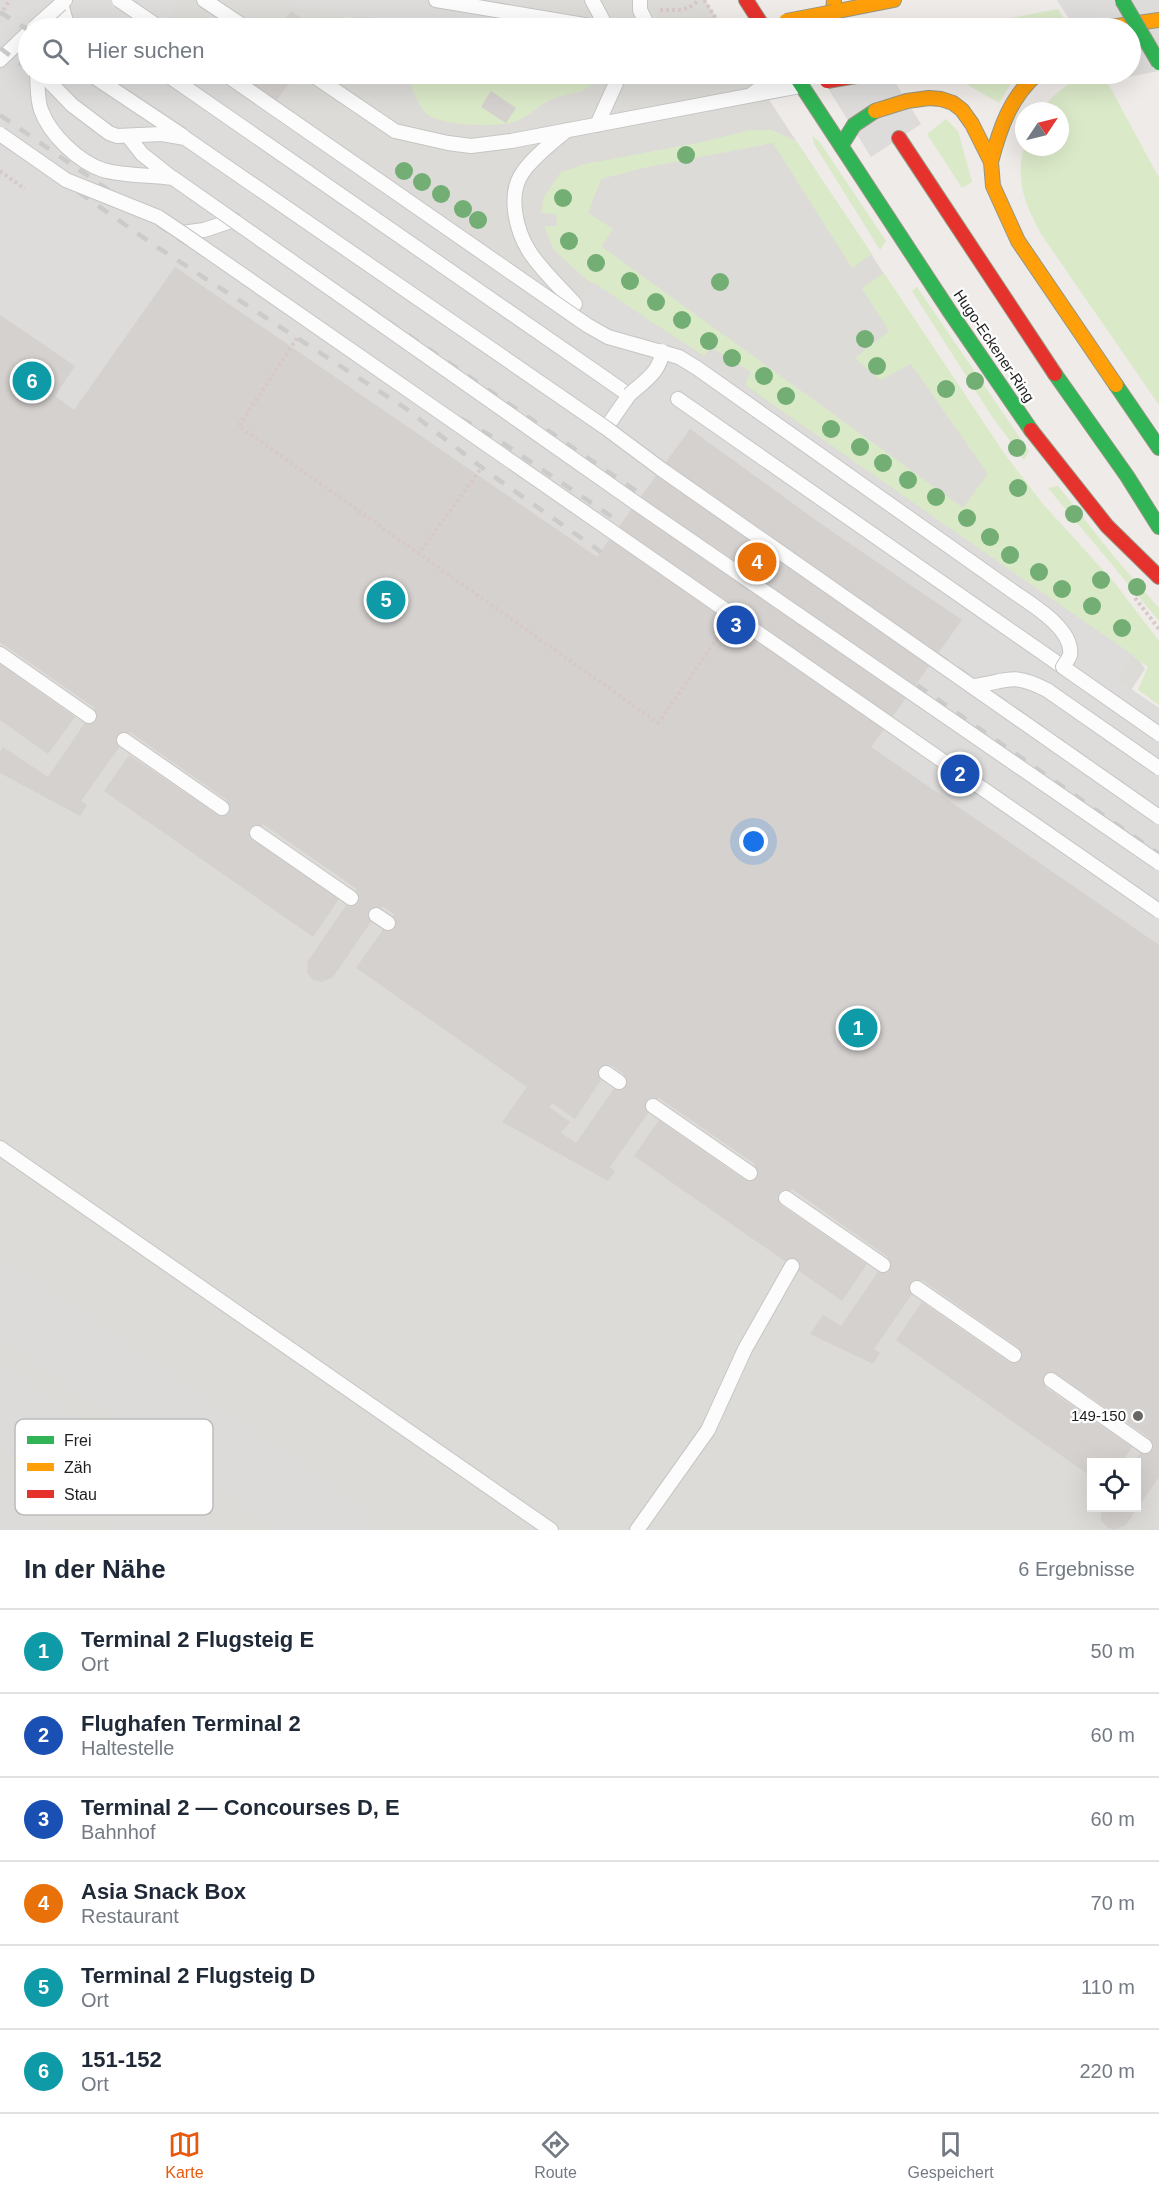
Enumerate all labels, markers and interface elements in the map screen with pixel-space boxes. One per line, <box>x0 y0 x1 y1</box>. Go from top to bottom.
search box <box>18 18 1141 84</box>
icon: search <box>39 35 72 68</box>
text: Hier suchen <box>87 38 204 63</box>
north arrow <box>1015 102 1069 156</box>
street label: Hugo-Eckener-Ring <box>951 286 1038 405</box>
pin: 6 <box>12 358 51 404</box>
pin: 4 <box>738 540 777 584</box>
pin: 5 <box>366 578 406 622</box>
pin: 3 <box>716 602 756 648</box>
pin: 2 <box>940 752 980 796</box>
your location <box>739 827 768 856</box>
pin: 1 <box>838 1006 878 1050</box>
place label: 149-150 <box>1071 1407 1126 1424</box>
marker: 149-150 <box>1131 1409 1145 1423</box>
legend <box>15 1419 213 1515</box>
text: Frei <box>64 1432 92 1449</box>
map controls <box>1087 1458 1141 1512</box>
button: locate <box>1087 1458 1141 1512</box>
text: Zäh <box>64 1459 92 1476</box>
text: Stau <box>64 1486 97 1503</box>
text: In der Nähe <box>24 1554 166 1584</box>
text: 6 Ergebnisse <box>1018 1558 1135 1580</box>
text: Terminal 2 Flugsteig E <box>81 1627 314 1652</box>
text: 1 <box>38 1640 49 1662</box>
text: 50 m <box>1091 1640 1135 1662</box>
text: Ort <box>81 1653 109 1675</box>
text: Flughafen Terminal 2 <box>81 1711 301 1736</box>
text: 2 <box>38 1724 49 1746</box>
text: 60 m <box>1091 1724 1135 1746</box>
text: Haltestelle <box>81 1737 174 1759</box>
text: Terminal 2 — Concourses D, E <box>81 1795 400 1820</box>
text: 3 <box>38 1808 49 1830</box>
text: 60 m <box>1091 1808 1135 1830</box>
text: Bahnhof <box>81 1821 156 1843</box>
text: Asia Snack Box <box>81 1879 246 1904</box>
text: 4 <box>38 1892 49 1914</box>
text: 70 m <box>1091 1892 1135 1914</box>
text: Restaurant <box>81 1905 179 1927</box>
text: Terminal 2 Flugsteig D <box>81 1963 315 1988</box>
text: 5 <box>38 1976 49 1998</box>
text: 110 m <box>1081 1976 1135 1998</box>
text: Ort <box>81 1989 109 2011</box>
text: 151-152 <box>81 2047 162 2072</box>
text: 6 <box>38 2060 49 2082</box>
text: 220 m <box>1079 2060 1135 2082</box>
text: Ort <box>81 2073 109 2095</box>
tab: Karte <box>165 2128 204 2182</box>
tab: Route <box>534 2128 577 2182</box>
tab: Gespeichert <box>907 2128 994 2182</box>

